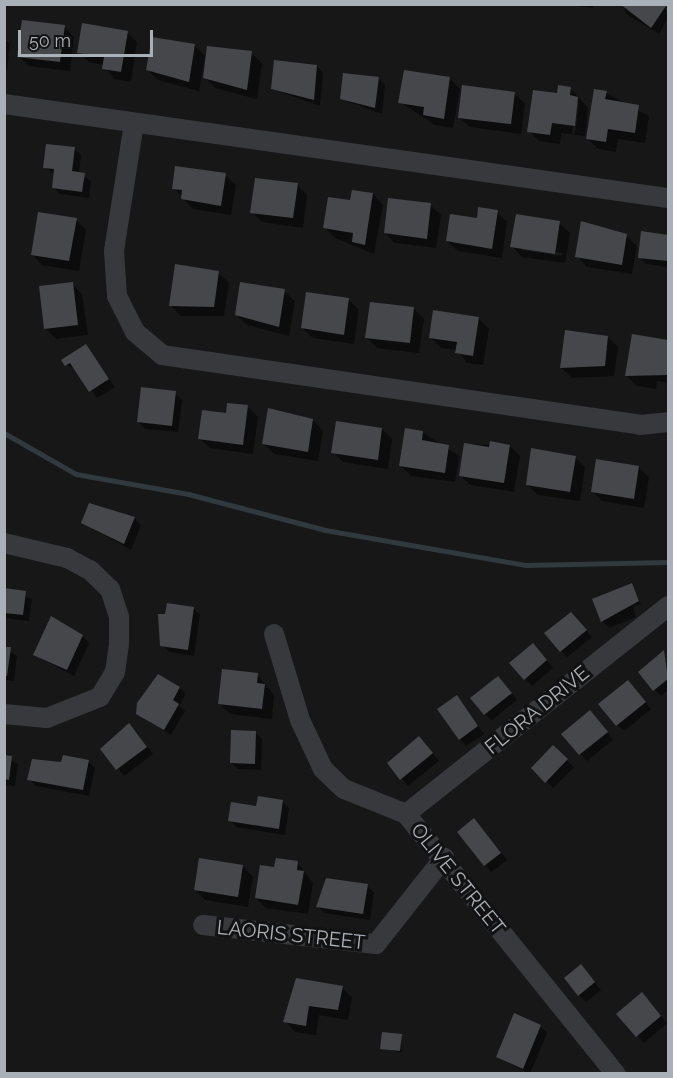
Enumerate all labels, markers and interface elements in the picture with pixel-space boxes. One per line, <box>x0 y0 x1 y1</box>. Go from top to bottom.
scale bar <box>21 18 156 56</box>
text: 50 m <box>29 30 71 51</box>
street label: FLORA DRIVE <box>480 661 594 759</box>
street label: OLIVE STREET <box>406 818 510 940</box>
street label: LAORIS STREET <box>216 915 366 955</box>

